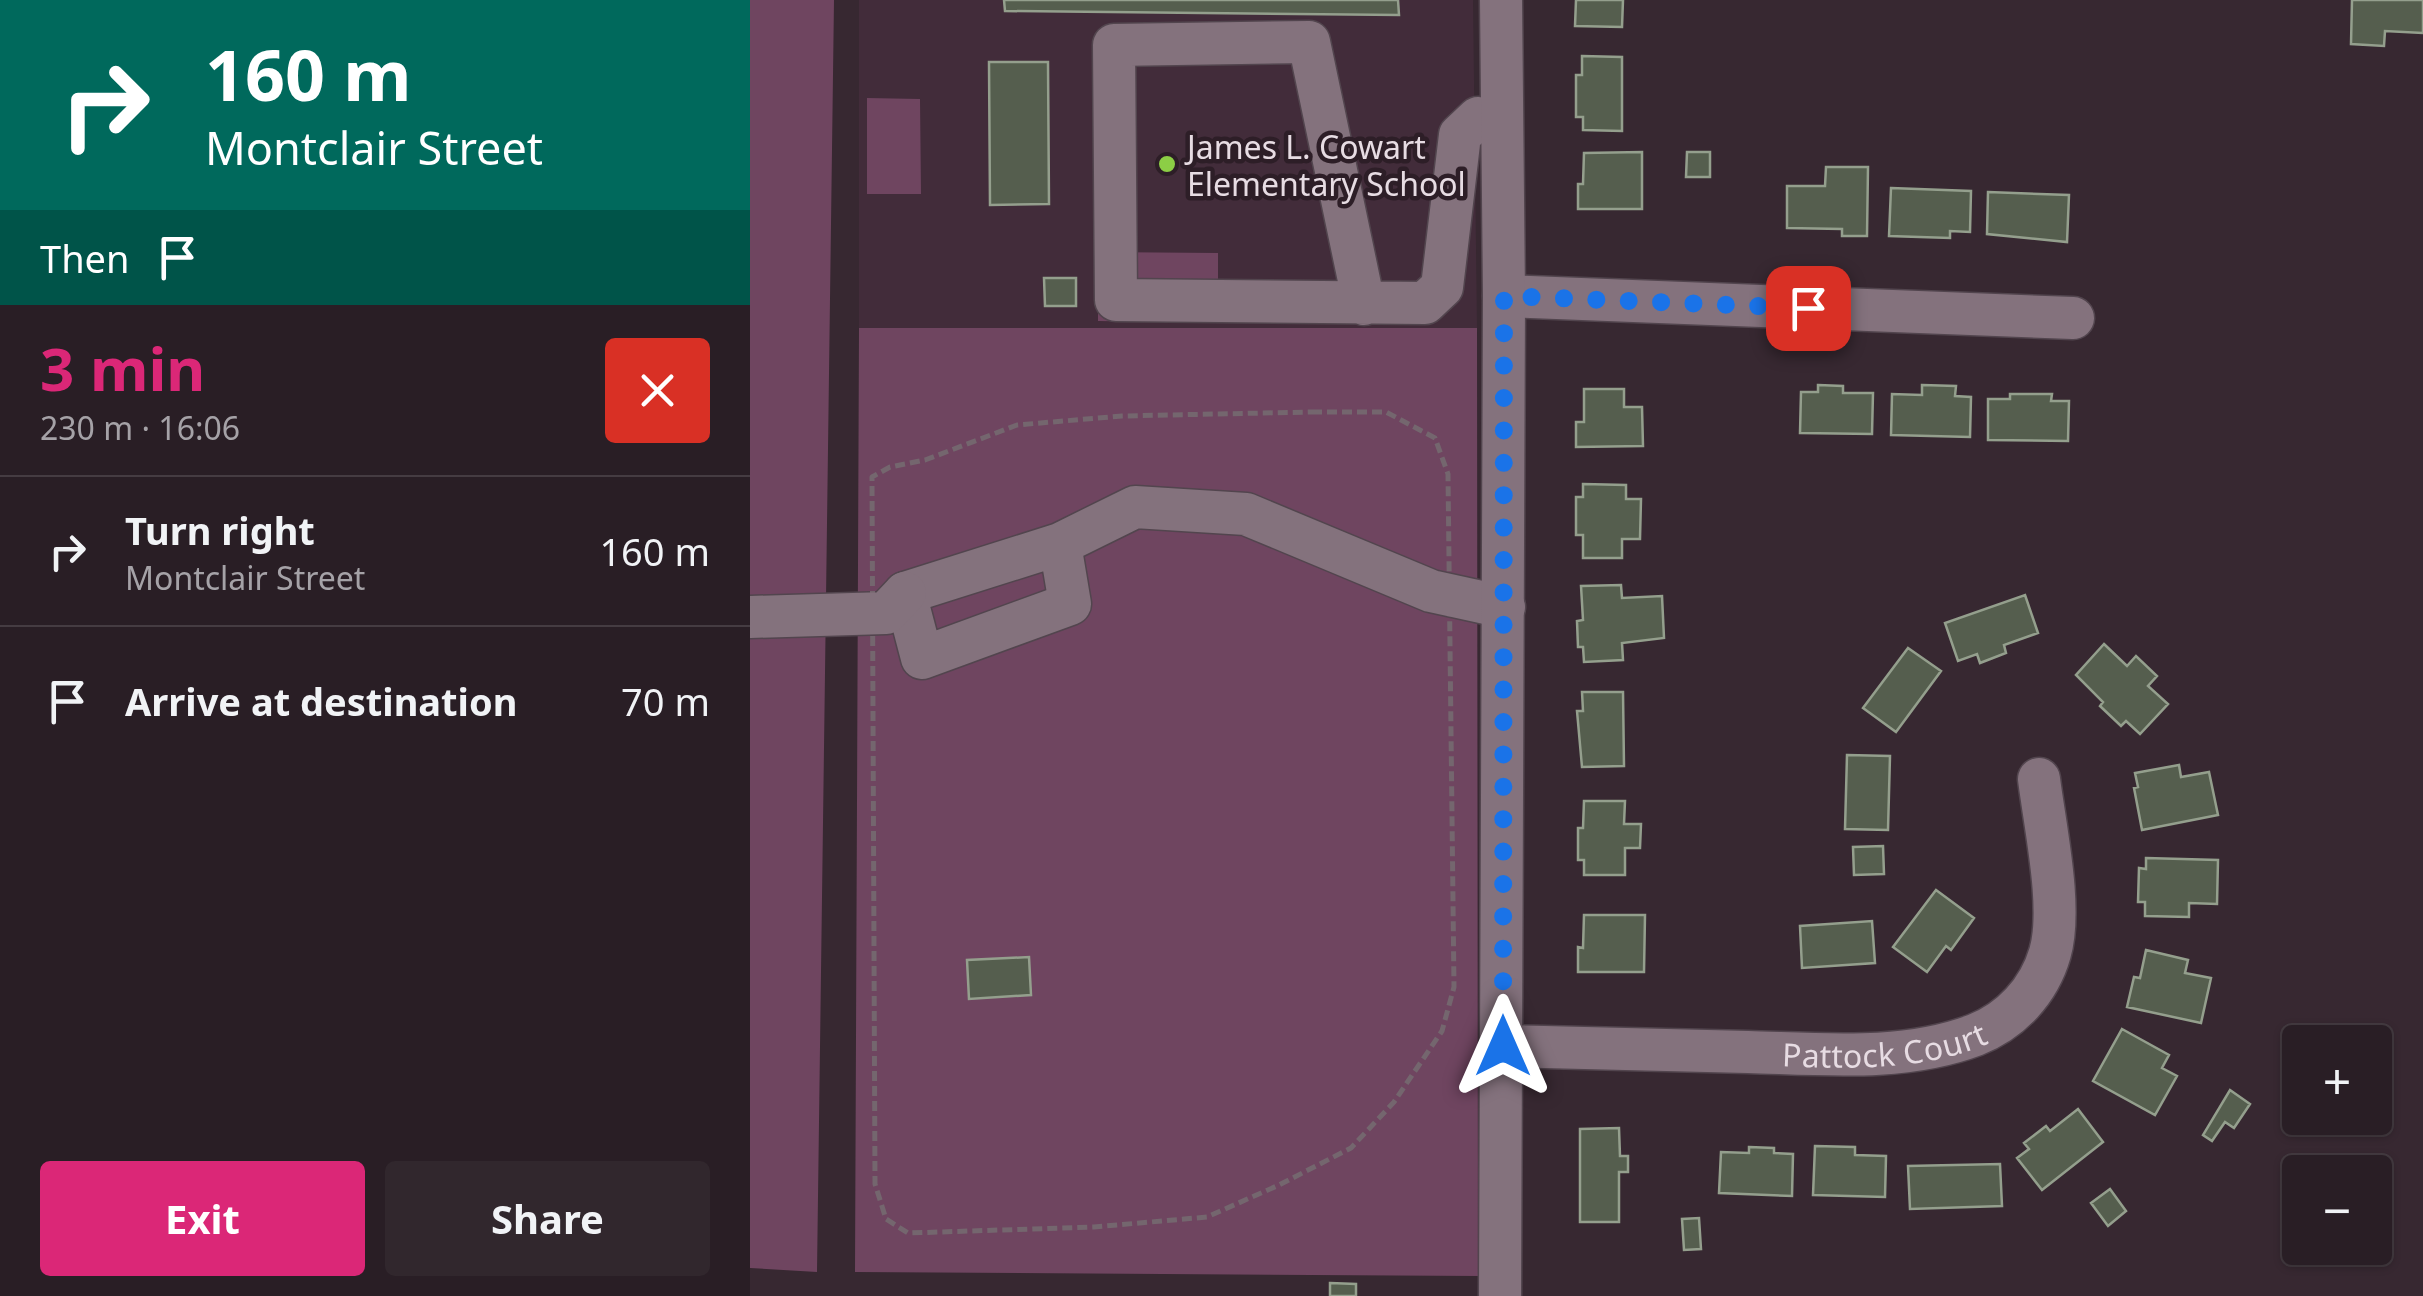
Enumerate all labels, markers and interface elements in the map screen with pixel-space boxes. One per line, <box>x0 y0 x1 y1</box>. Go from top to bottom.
text: 160 m <box>205 26 412 122</box>
icon: right <box>40 40 170 170</box>
text: Montclair Street <box>205 117 543 178</box>
place label: James L. Cowart Elementary School <box>1184 125 1466 205</box>
marker: James L. Cowart Elementary School <box>1156 153 1178 175</box>
icon: arrive <box>150 230 205 285</box>
text: Then <box>40 232 130 284</box>
pin <box>1766 266 1851 351</box>
icon: arrive <box>1781 281 1836 336</box>
text: 3 min <box>40 327 205 409</box>
button: close <box>605 338 710 443</box>
text: 230 m · 16:06 <box>40 406 240 449</box>
text: Turn right <box>125 504 315 556</box>
icon: right <box>40 524 95 579</box>
text: 160 m <box>599 525 710 577</box>
text: Montclair Street <box>125 556 365 599</box>
icon: arrive <box>40 674 95 729</box>
text: Arrive at destination <box>125 675 517 727</box>
text: 70 m <box>621 675 710 727</box>
position arrow <box>1451 994 1555 1098</box>
street label: Pattock Court <box>1782 1011 1993 1076</box>
map controls <box>2282 1025 2392 1265</box>
button: + <box>2282 1025 2392 1135</box>
button: − <box>2282 1155 2392 1265</box>
button: Exit <box>40 1161 365 1276</box>
button: Share <box>385 1161 710 1276</box>

